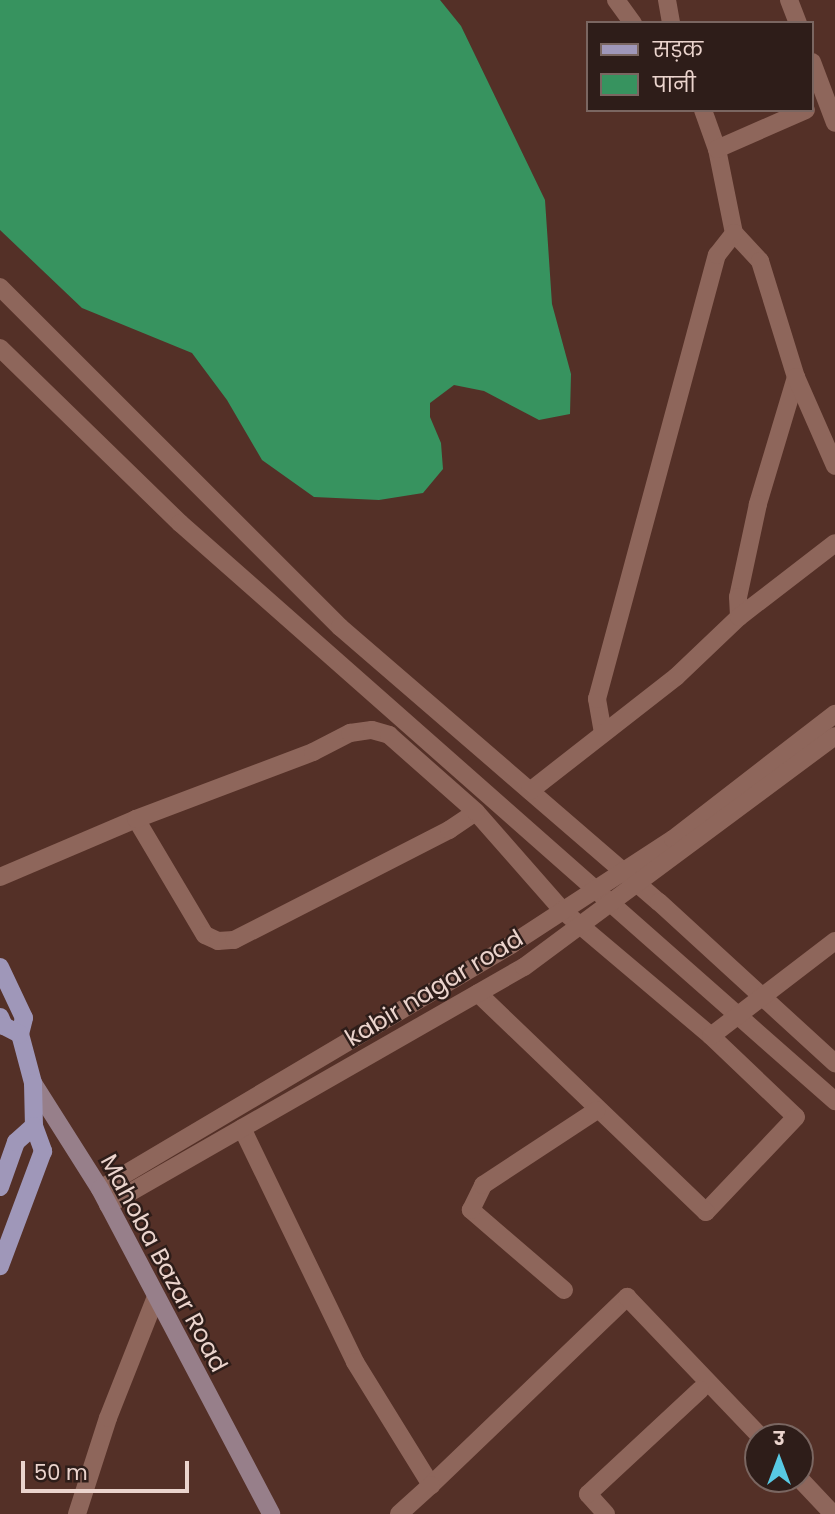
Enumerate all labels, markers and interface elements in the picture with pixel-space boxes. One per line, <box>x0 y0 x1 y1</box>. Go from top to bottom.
legend <box>586 21 814 112</box>
text: सड़क <box>653 35 703 64</box>
text: पानी <box>653 70 696 99</box>
street label: kabir nagar road <box>340 924 528 1052</box>
street label: Mahoba Bazar Road <box>94 1149 234 1377</box>
north arrow <box>744 1423 814 1493</box>
text: उ <box>774 1425 784 1452</box>
scale bar <box>24 1448 192 1492</box>
text: 50 m <box>34 1458 88 1487</box>

